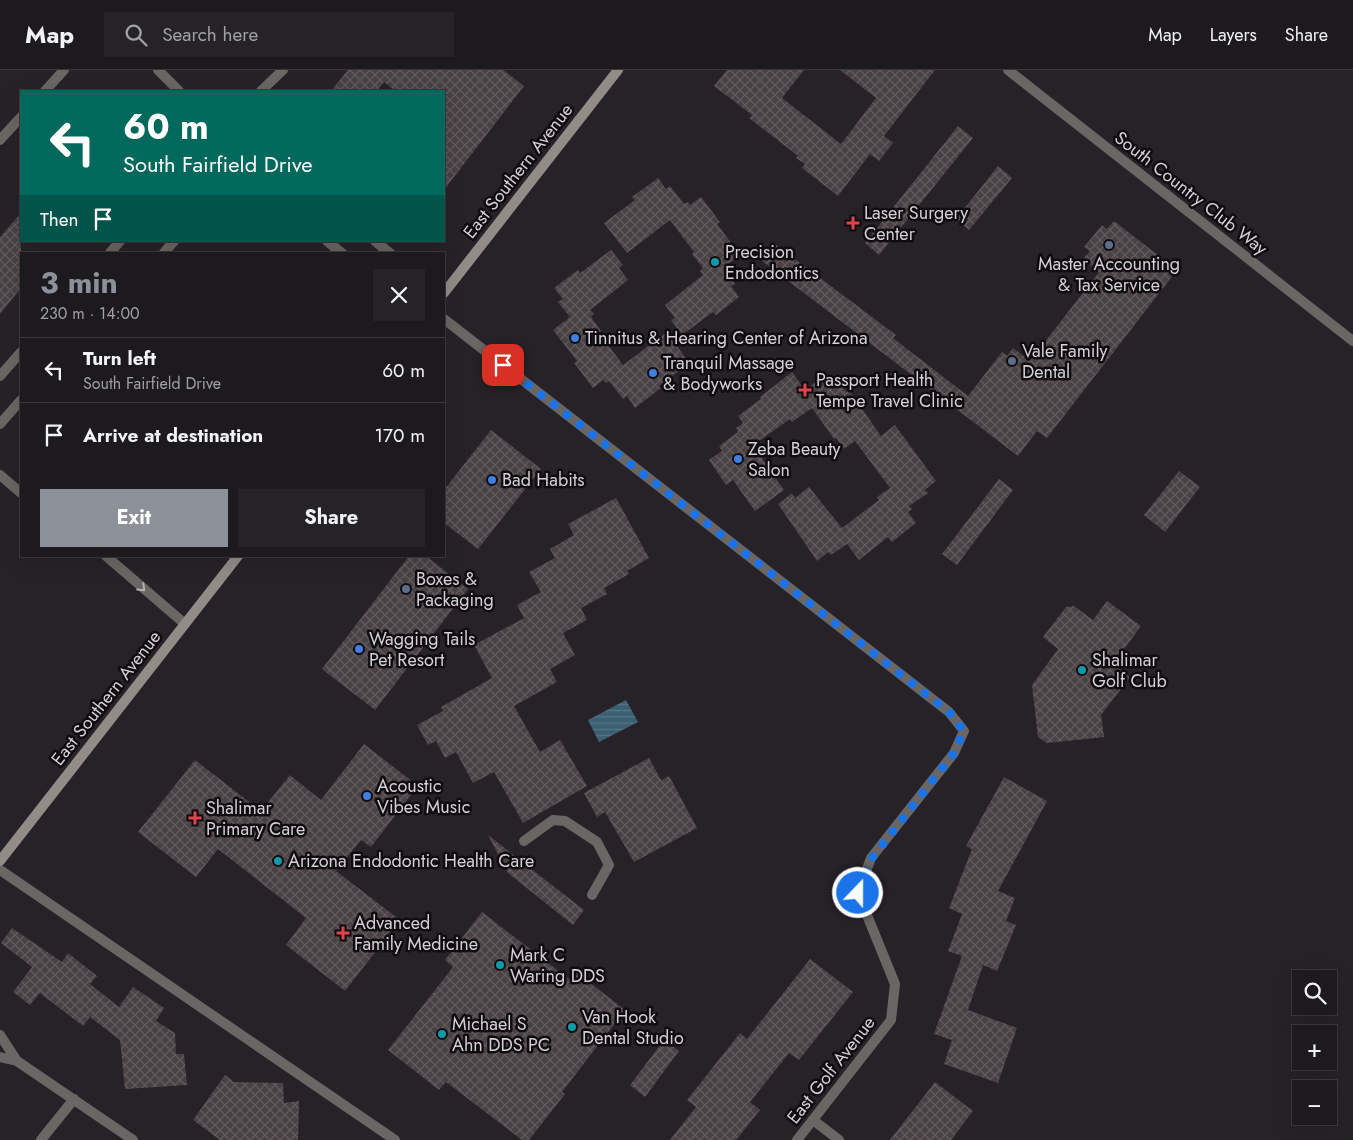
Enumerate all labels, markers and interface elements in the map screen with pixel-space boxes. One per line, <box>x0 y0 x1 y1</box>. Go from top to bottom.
search box <box>104 12 454 57</box>
text: Map <box>25 17 74 52</box>
icon: search <box>122 21 150 49</box>
text: Search here <box>162 21 258 48</box>
text: Map <box>1148 22 1182 48</box>
text: Layers <box>1210 22 1257 48</box>
text: Share <box>1285 22 1328 48</box>
street label: East Southern Avenue <box>457 98 579 244</box>
text: 60 m <box>123 102 209 152</box>
icon: left <box>40 110 105 175</box>
street label: South Country Club Way <box>1109 125 1273 261</box>
text: South Fairfield Drive <box>123 148 313 180</box>
place label: Laser Surgery Center <box>864 200 968 247</box>
icon: arrive <box>89 205 117 233</box>
text: Then <box>40 206 79 233</box>
marker: Laser Surgery Center <box>846 216 860 230</box>
place label: Precision Endodontics <box>725 239 819 286</box>
marker: Master Accounting & Tax Service <box>1103 239 1115 251</box>
place label: Master Accounting & Tax Service <box>1038 251 1180 298</box>
marker: Precision Endodontics <box>709 256 721 268</box>
text: 3 min <box>40 261 118 304</box>
button: close <box>373 269 425 321</box>
text: 230 m · 14:00 <box>40 302 140 325</box>
place label: Tinnitus & Hearing Center of Arizona <box>585 325 868 351</box>
marker: Tinnitus & Hearing Center of Arizona <box>569 332 581 344</box>
place label: Vale Family Dental <box>1022 338 1108 385</box>
pin <box>482 344 524 386</box>
text: Turn left <box>83 345 156 372</box>
place label: Tranquil Massage & Bodyworks <box>663 350 794 397</box>
icon: arrive <box>489 351 517 379</box>
marker: Vale Family Dental <box>1006 355 1018 367</box>
icon: left <box>40 356 68 384</box>
text: 60 m <box>382 357 425 384</box>
marker: Tranquil Massage & Bodyworks <box>647 367 659 379</box>
place label: Passport Health Tempe Travel Clinic <box>816 367 963 414</box>
text: South Fairfield Drive <box>83 372 221 395</box>
marker: Passport Health Tempe Travel Clinic <box>798 383 812 397</box>
icon: arrive <box>40 421 68 449</box>
text: Arrive at destination <box>83 422 263 449</box>
text: 170 m <box>375 422 425 449</box>
place label: Zeba Beauty Salon <box>748 436 841 483</box>
marker: Zeba Beauty Salon <box>732 453 744 465</box>
place label: Bad Habits <box>502 467 584 493</box>
marker: Bad Habits <box>486 474 498 486</box>
button: Exit <box>40 489 228 547</box>
button: Share <box>238 489 425 547</box>
place label: Boxes & Packaging <box>416 566 494 613</box>
one-way arrow <box>137 582 146 591</box>
marker: Boxes & Packaging <box>400 583 412 595</box>
street label: East Southern Avenue <box>45 625 167 771</box>
place label: Wagging Tails Pet Resort <box>369 626 475 673</box>
marker: Wagging Tails Pet Resort <box>353 643 365 655</box>
place label: Shalimar Golf Club <box>1092 647 1167 694</box>
marker: Shalimar Golf Club <box>1076 664 1088 676</box>
place label: Acoustic Vibes Music <box>377 773 470 820</box>
marker: Acoustic Vibes Music <box>361 790 373 802</box>
place label: Shalimar Primary Care <box>206 795 305 842</box>
marker: Shalimar Primary Care <box>188 811 202 825</box>
place label: Arizona Endodontic Health Care <box>288 848 534 874</box>
marker: Arizona Endodontic Health Care <box>272 855 284 867</box>
position arrow <box>831 866 883 918</box>
place label: Advanced Family Medicine <box>354 910 478 957</box>
marker: Advanced Family Medicine <box>336 926 350 940</box>
place label: Mark C Waring DDS <box>510 942 605 989</box>
marker: Mark C Waring DDS <box>494 959 506 971</box>
map controls <box>1292 970 1337 1125</box>
button: search <box>1292 970 1337 1015</box>
place label: Van Hook Dental Studio <box>582 1004 684 1051</box>
place label: Michael S Ahn DDS PC <box>452 1011 550 1058</box>
street label: East Golf Avenue <box>781 1011 881 1129</box>
marker: Van Hook Dental Studio <box>566 1021 578 1033</box>
button: + <box>1292 1025 1337 1070</box>
marker: Michael S Ahn DDS PC <box>436 1028 448 1040</box>
button: − <box>1292 1080 1337 1125</box>

